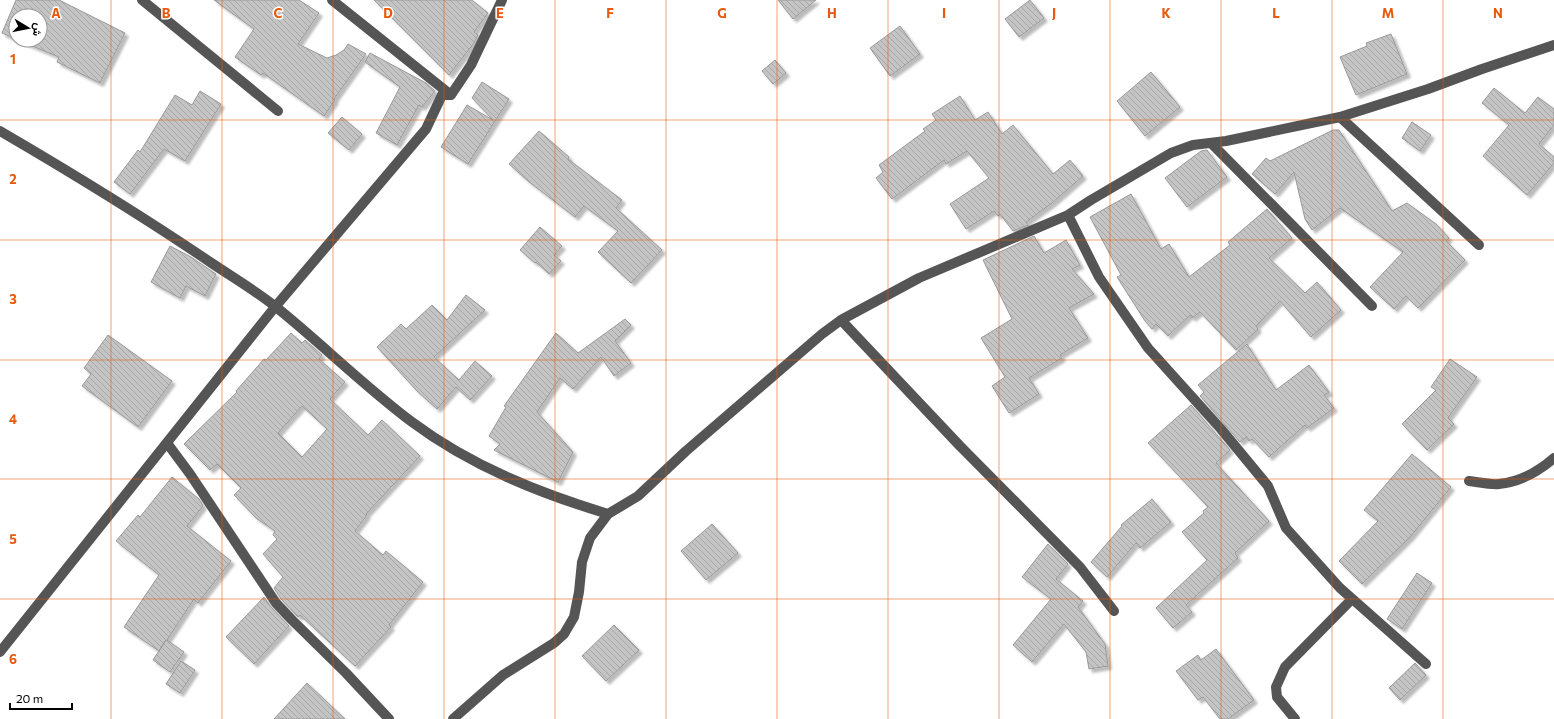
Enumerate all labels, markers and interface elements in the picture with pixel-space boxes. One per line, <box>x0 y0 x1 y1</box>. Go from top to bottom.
text: A <box>51 5 61 21</box>
text: B <box>162 5 171 21</box>
text: C <box>274 5 283 21</box>
text: D <box>383 5 393 21</box>
text: E <box>496 5 504 21</box>
text: F <box>606 5 614 21</box>
text: G <box>717 5 727 21</box>
text: H <box>827 5 837 21</box>
text: I <box>942 5 946 21</box>
text: J <box>1052 5 1056 21</box>
text: K <box>1161 5 1171 21</box>
text: L <box>1272 5 1280 21</box>
text: M <box>1382 5 1394 21</box>
text: N <box>1493 5 1503 21</box>
north arrow <box>8 8 48 48</box>
text: ش <box>30 22 46 37</box>
text: 1 <box>10 51 16 67</box>
text: 2 <box>9 171 17 187</box>
text: 3 <box>9 291 17 307</box>
text: 4 <box>9 411 17 427</box>
text: 5 <box>9 531 17 547</box>
text: 6 <box>9 651 17 667</box>
scale bar <box>10 685 72 711</box>
text: 20 m <box>16 691 43 705</box>

